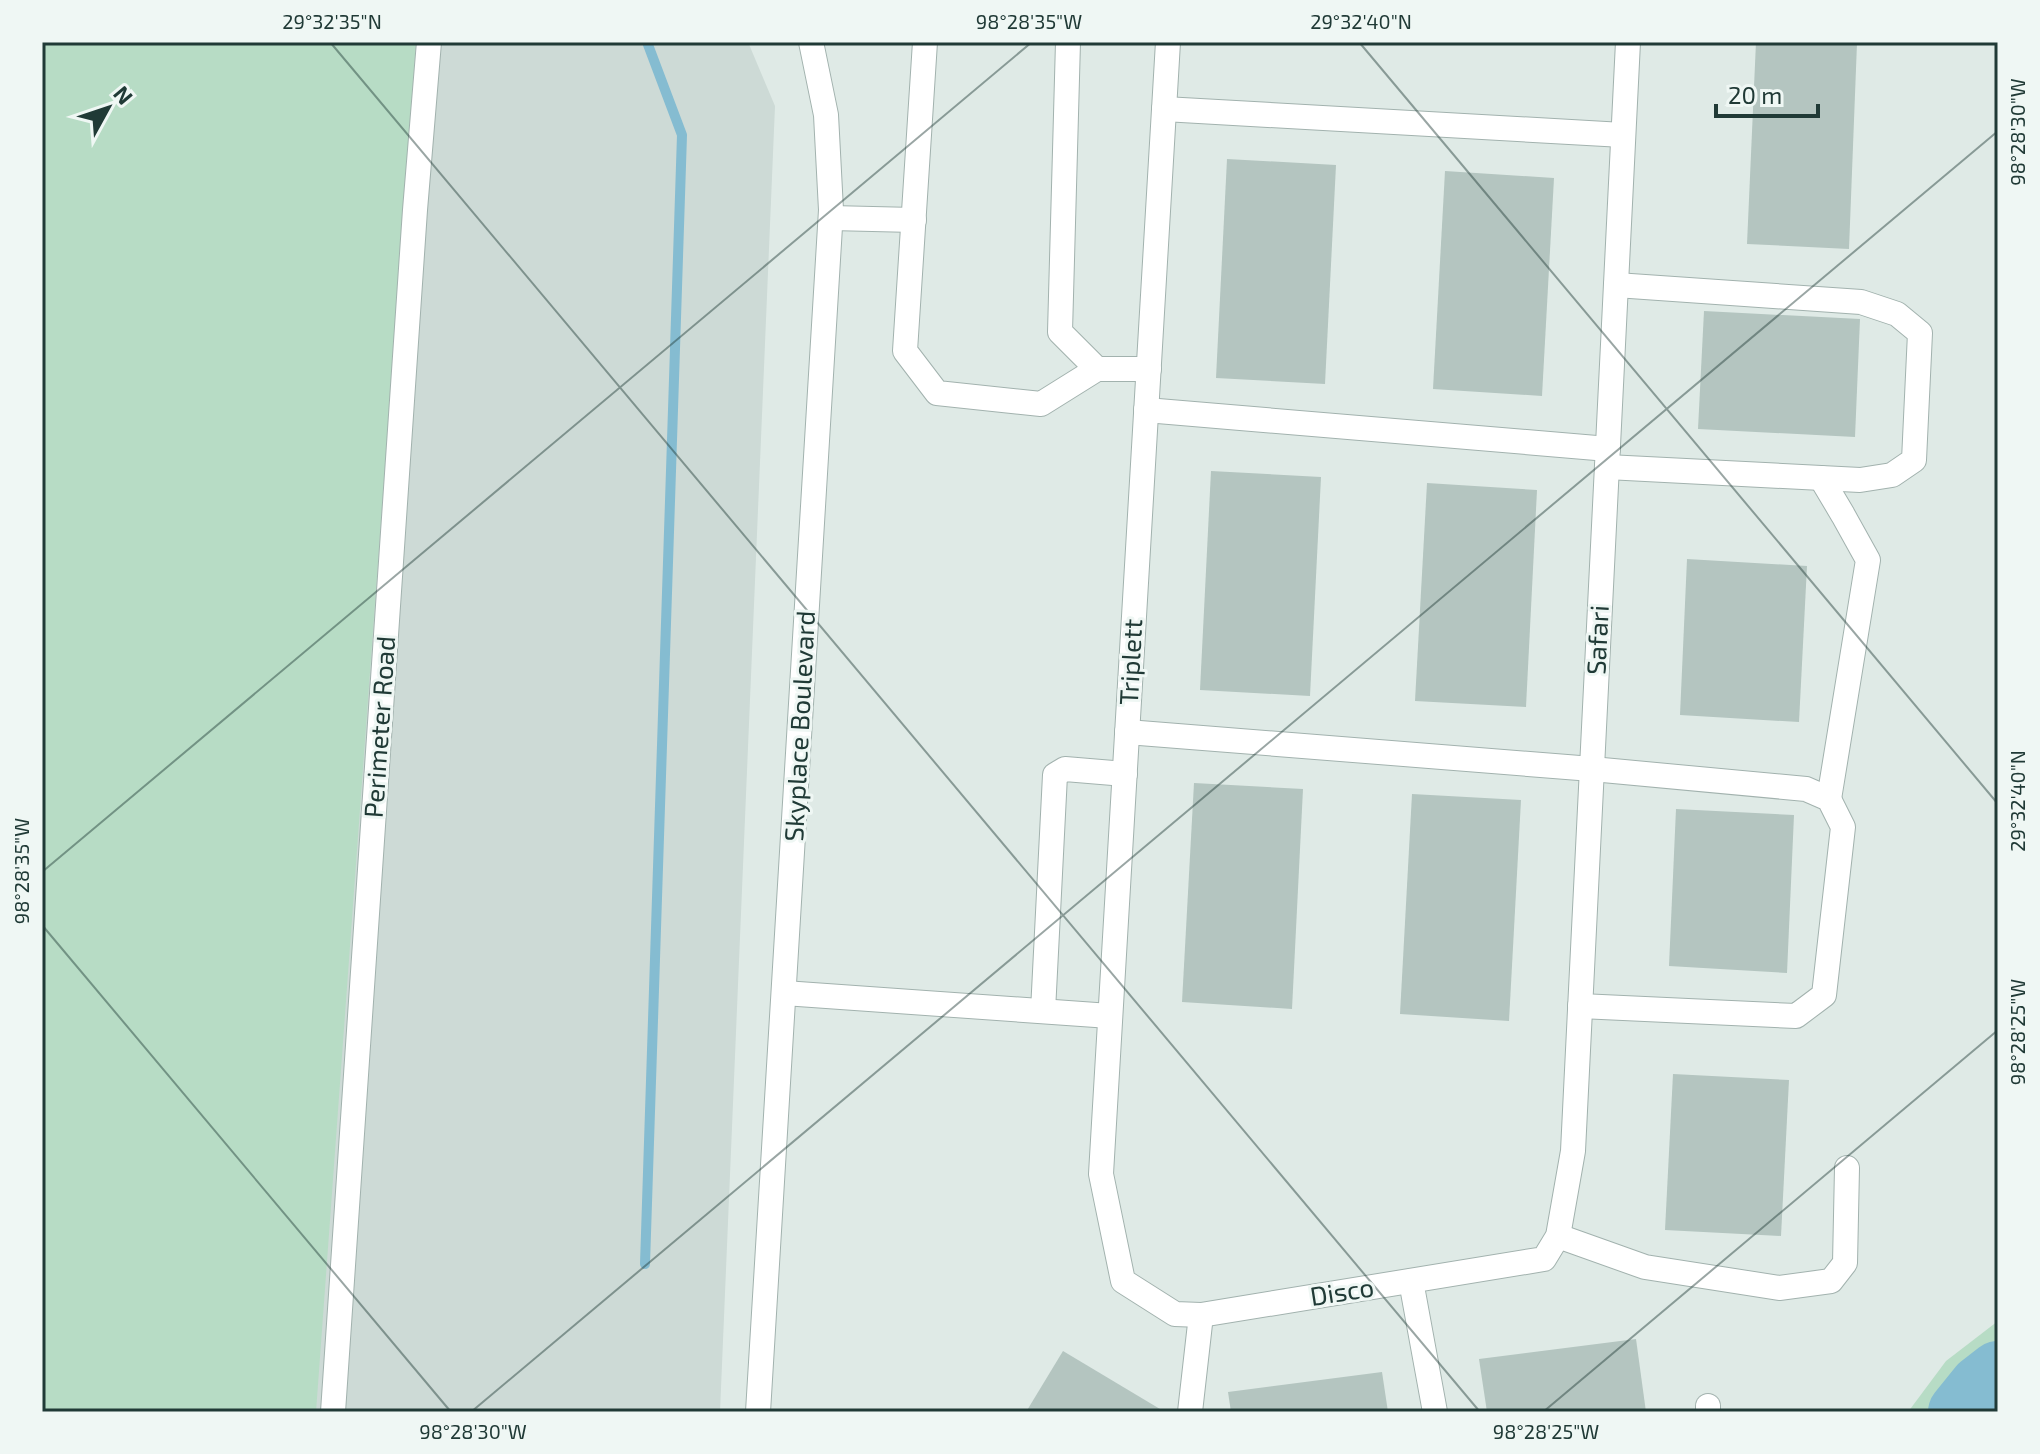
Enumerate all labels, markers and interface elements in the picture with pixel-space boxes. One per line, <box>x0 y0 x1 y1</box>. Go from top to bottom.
text: 29°32'35"N <box>282 9 382 33</box>
text: 98°28'35"W <box>976 9 1082 33</box>
text: 29°32'40"N <box>1310 9 1412 33</box>
north arrow <box>68 68 148 148</box>
scale bar <box>1716 68 1818 118</box>
text: 98°28'30"W <box>2005 78 2029 186</box>
text: N <box>109 80 139 109</box>
text: 20 m <box>1728 80 1782 109</box>
street label: Safari <box>1579 604 1614 676</box>
street label: Skyplace Boulevard <box>777 610 820 842</box>
street label: Triplett <box>1112 618 1147 706</box>
street label: Perimeter Road <box>357 635 400 819</box>
text: 29°32'40"N <box>2005 750 2029 852</box>
text: 98°28'35"W <box>9 818 33 924</box>
text: 98°28'25"W <box>2005 979 2029 1085</box>
street label: Disco <box>1308 1270 1376 1311</box>
text: 98°28'30"W <box>419 1419 527 1443</box>
text: 98°28'25"W <box>1493 1419 1599 1443</box>

